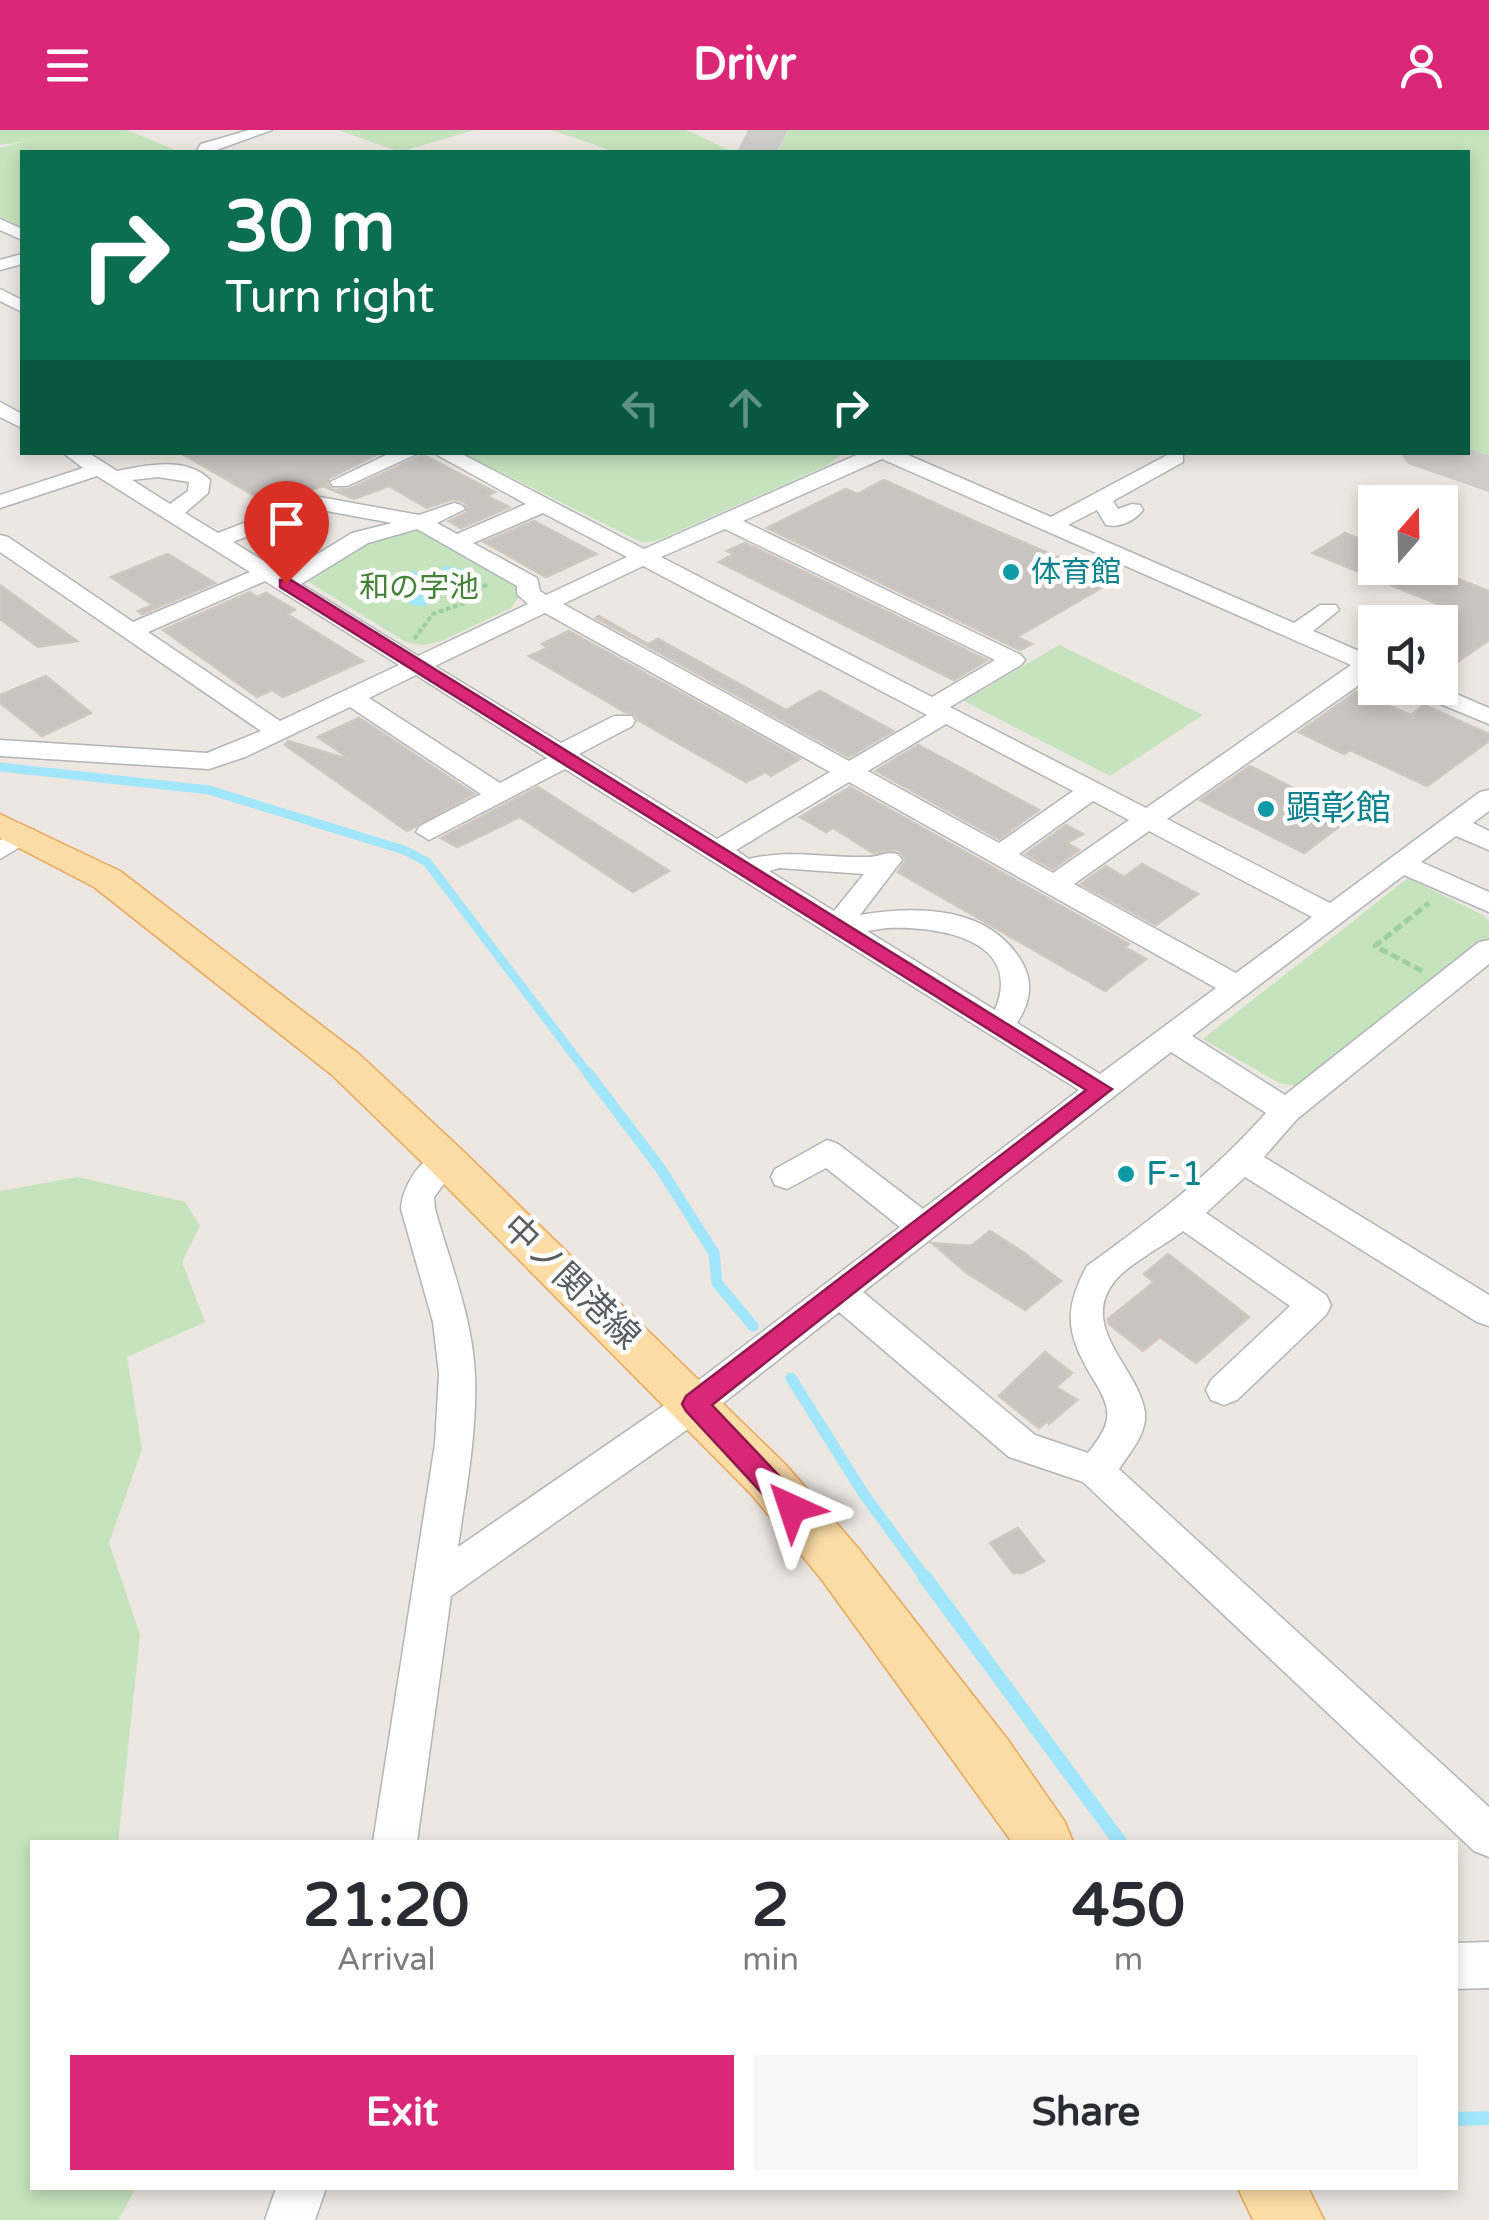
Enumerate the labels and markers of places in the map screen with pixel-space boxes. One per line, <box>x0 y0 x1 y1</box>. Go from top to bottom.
pin <box>244 481 329 584</box>
place label: 体育館 <box>1031 554 1121 591</box>
marker: 体育館 <box>1000 561 1022 583</box>
place label: 顕彰館 <box>1286 788 1391 830</box>
marker: 顕彰館 <box>1255 798 1277 820</box>
place label: F-1 <box>1146 1153 1204 1195</box>
marker: F-1 <box>1115 1163 1137 1185</box>

